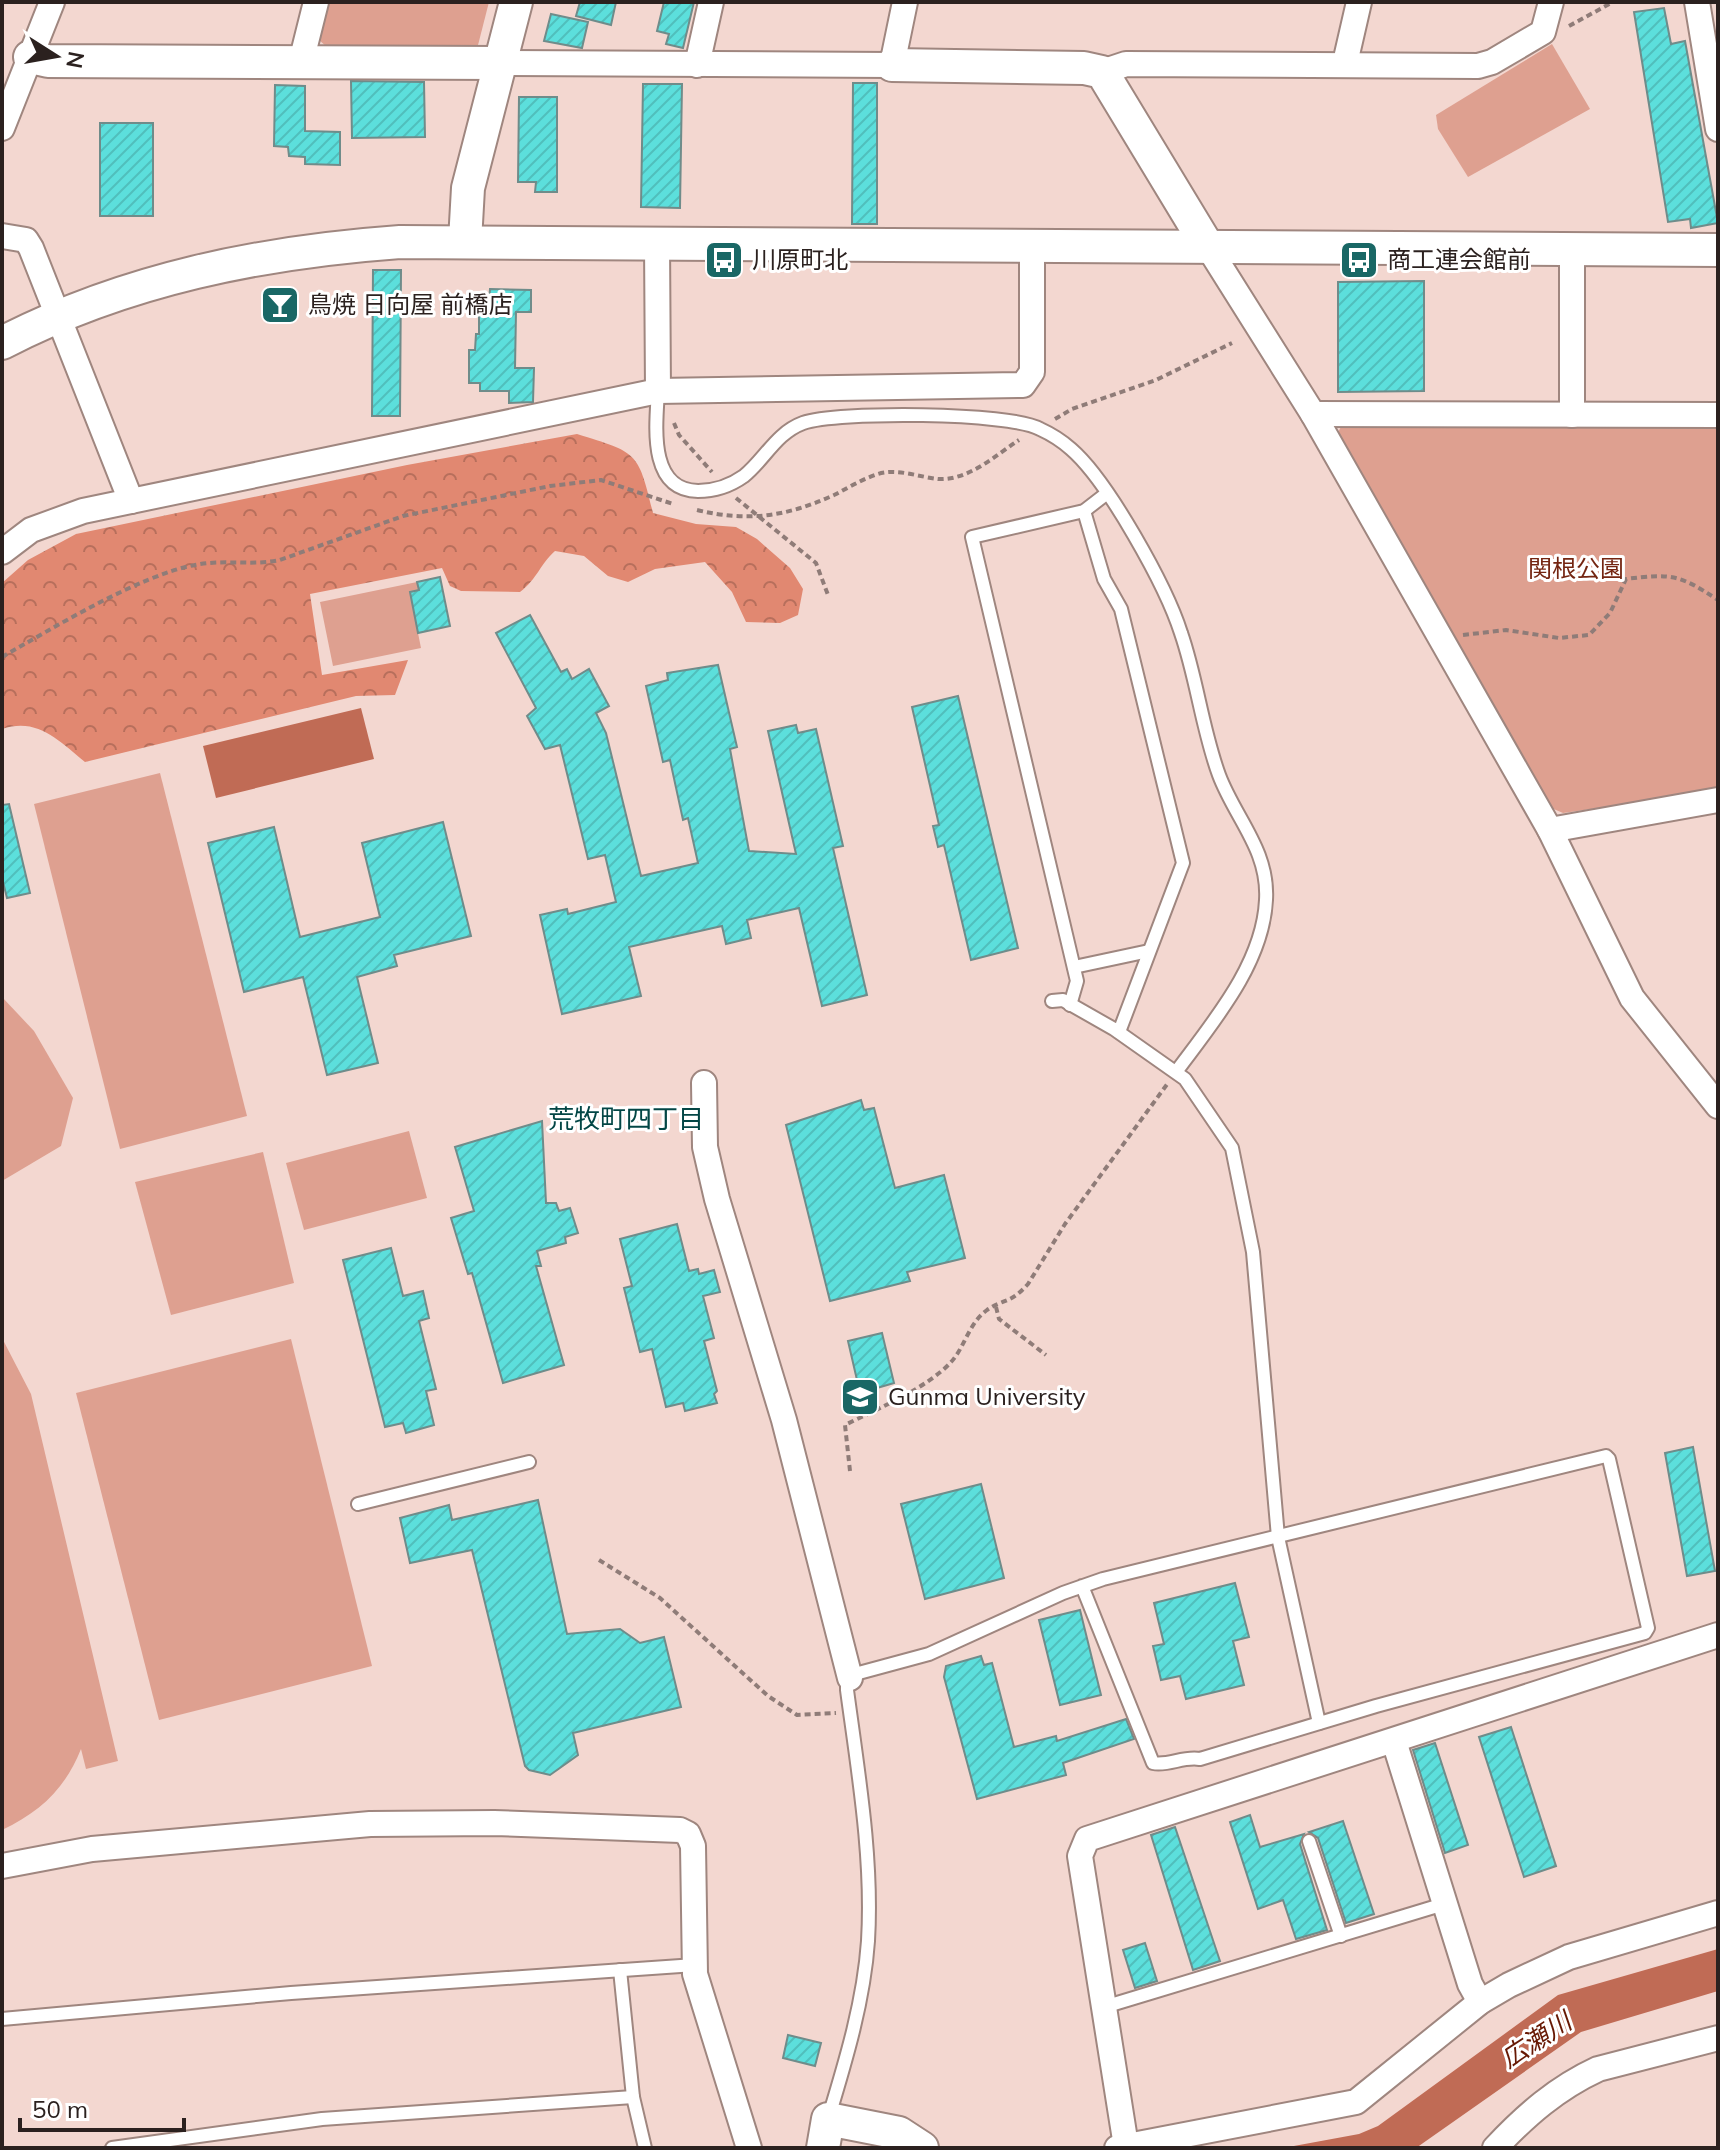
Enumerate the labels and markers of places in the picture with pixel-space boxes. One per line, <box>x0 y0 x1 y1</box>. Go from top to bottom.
bus stop icon: 川原町北 <box>703 239 745 281</box>
bus stop icon: 商工連会館前 <box>1338 239 1380 281</box>
place label: 川原町北 <box>752 244 848 274</box>
place label: 商工連会館前 <box>1387 244 1531 274</box>
bar icon: 鳥焼 日向屋 前橋店 <box>259 284 301 326</box>
place label: 鳥焼 日向屋 前橋店 <box>308 289 513 319</box>
school or university icon: Gunma University <box>839 1376 881 1418</box>
place label: Gunma University <box>888 1381 1086 1411</box>

